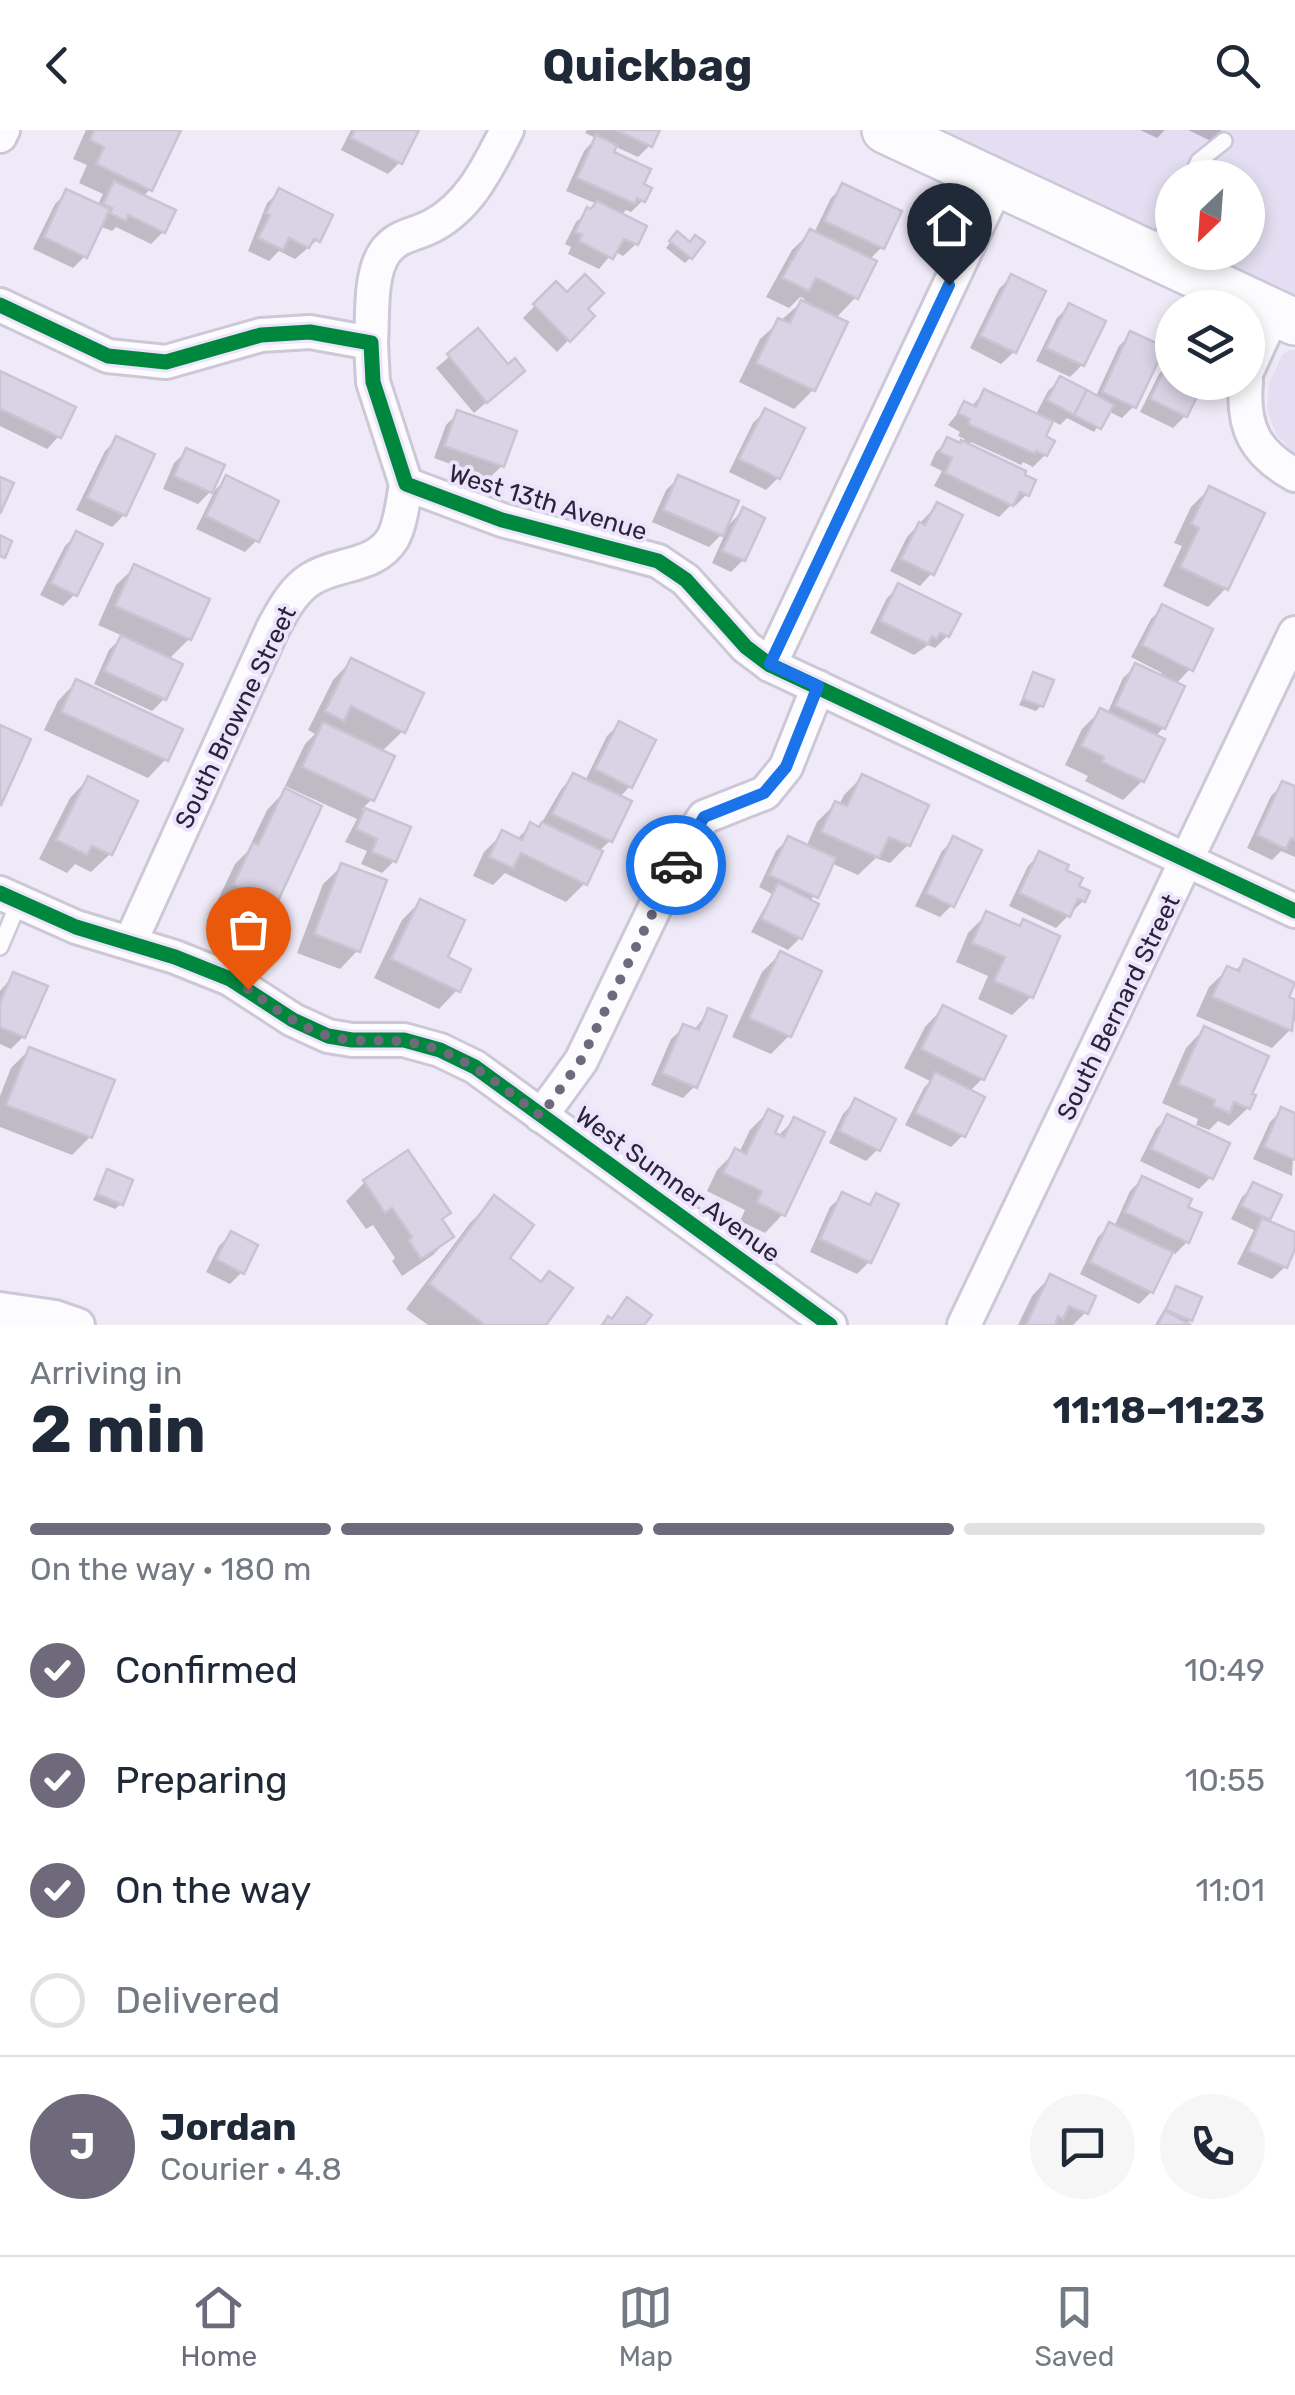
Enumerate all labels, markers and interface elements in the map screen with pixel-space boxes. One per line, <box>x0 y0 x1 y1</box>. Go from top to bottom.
icon: back <box>30 38 85 93</box>
icon: search <box>1210 38 1265 93</box>
text: Quickbag <box>542 39 753 92</box>
north arrow <box>1155 160 1265 270</box>
map controls <box>1155 160 1265 400</box>
pin <box>907 183 992 286</box>
icon: home <box>922 198 977 253</box>
button: layers <box>1155 290 1265 400</box>
street label: West 13th Avenue <box>445 459 651 546</box>
street label: South Browne Street <box>169 601 302 833</box>
courier <box>626 815 726 915</box>
icon: car <box>649 838 704 893</box>
pin <box>206 887 291 990</box>
street label: South Bernard Street <box>1051 889 1186 1125</box>
icon: bag <box>221 902 276 957</box>
street label: West Sumner Avenue <box>570 1100 786 1268</box>
text: Arriving in <box>30 1354 182 1392</box>
text: 11:18–11:23 <box>1052 1387 1265 1433</box>
text: 2 min <box>30 1391 206 1468</box>
text: On the way · 180 m <box>30 1550 311 1588</box>
icon: check <box>30 1643 85 1698</box>
text: Confirmed <box>115 1647 298 1693</box>
text: 10:49 <box>1184 1651 1265 1689</box>
icon: check <box>30 1753 85 1808</box>
text: Preparing <box>115 1757 288 1803</box>
text: 10:55 <box>1185 1761 1265 1799</box>
icon: check <box>30 1863 85 1918</box>
text: On the way <box>115 1867 311 1913</box>
text: 11:01 <box>1195 1871 1265 1909</box>
text: Delivered <box>115 1977 280 2023</box>
button: chat <box>1030 2094 1135 2199</box>
button: phone <box>1160 2094 1265 2199</box>
text: Jordan <box>160 2104 297 2150</box>
text: J <box>70 2123 95 2169</box>
text: Courier · 4.8 <box>160 2150 342 2188</box>
tab: Home <box>181 2280 257 2373</box>
tab: Map <box>618 2280 673 2373</box>
tab: Saved <box>1034 2280 1114 2373</box>

